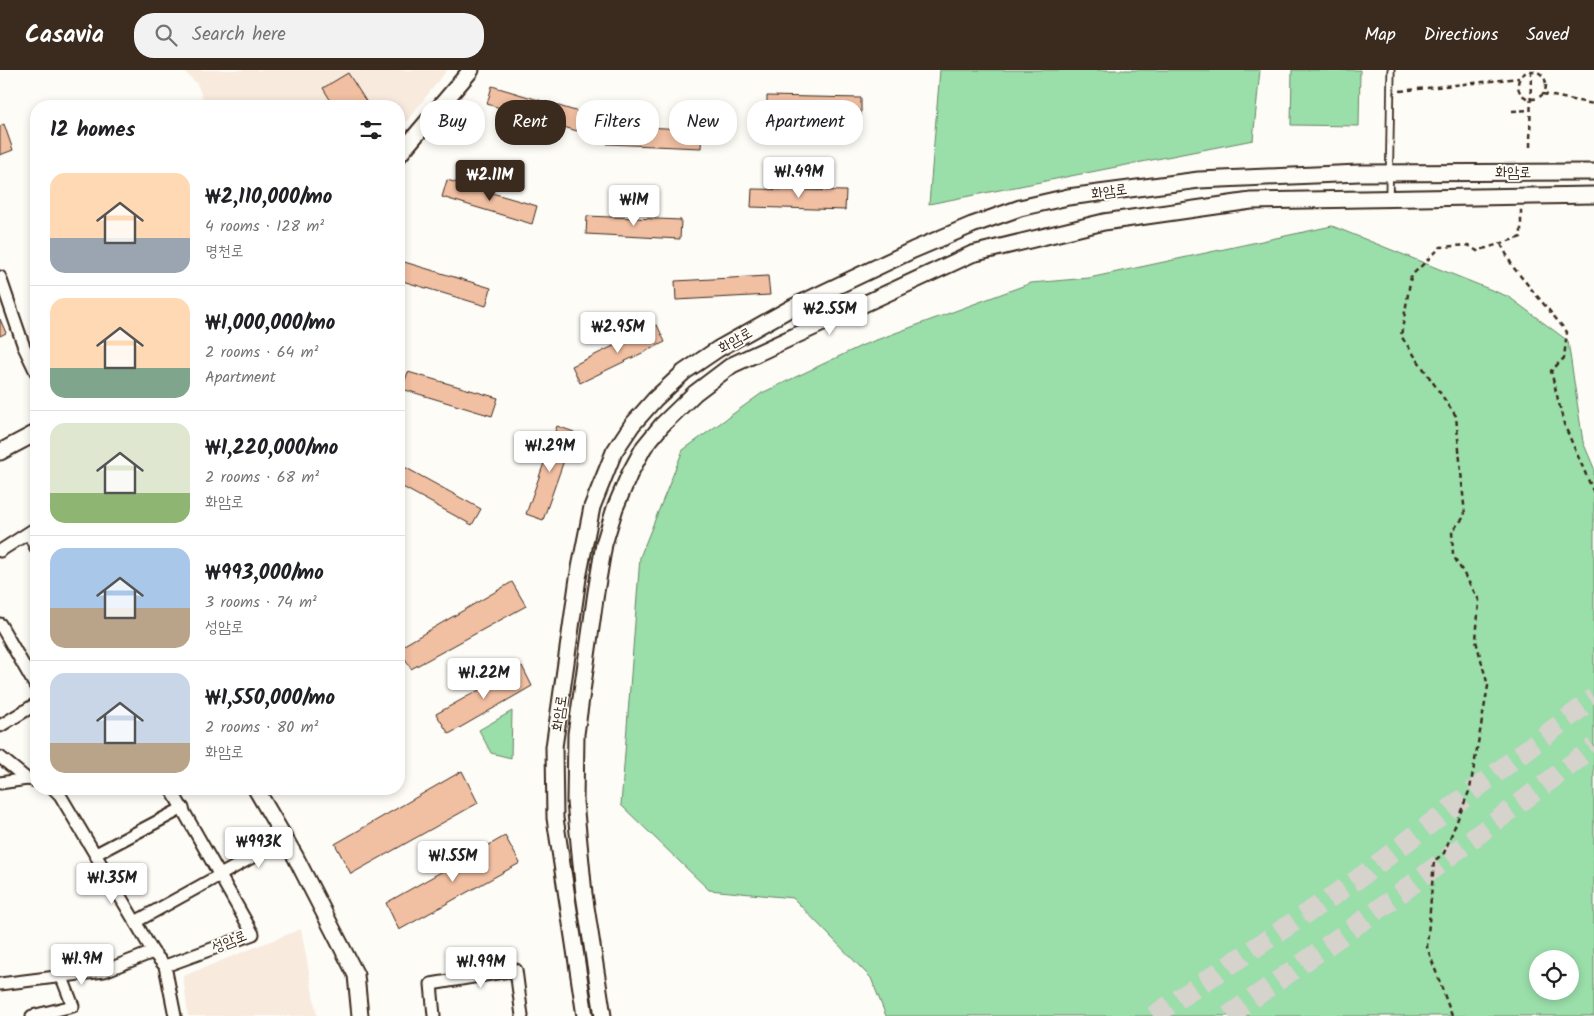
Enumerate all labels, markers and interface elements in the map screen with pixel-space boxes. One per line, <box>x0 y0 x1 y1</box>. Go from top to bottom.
search box <box>134 13 484 58</box>
text: Casavia <box>25 16 104 55</box>
text: Search here <box>192 20 286 50</box>
icon: search <box>152 21 180 49</box>
text: Map <box>1364 21 1396 50</box>
text: Directions <box>1424 21 1498 50</box>
text: Saved <box>1526 21 1569 50</box>
chip: Buy <box>420 100 485 145</box>
chip: Rent <box>495 100 566 145</box>
chip: Filters <box>576 100 659 145</box>
chip: New <box>669 100 737 145</box>
chip: Apartment <box>747 100 863 145</box>
text: 12 homes <box>50 114 135 147</box>
icon: filters <box>357 116 385 144</box>
pin: ₩1.49M <box>758 156 840 199</box>
pin: ₩2.11M <box>449 160 531 202</box>
text: ₩1.49M <box>774 160 824 185</box>
street label: 화암로 <box>1495 161 1531 185</box>
text: ₩2.11M <box>467 163 513 188</box>
street label: 화암로 <box>1090 178 1129 206</box>
text: ₩2,110,000/mo <box>205 181 332 214</box>
pin: ₩1M <box>610 184 658 227</box>
text: ₩1M <box>620 188 648 213</box>
icon: home <box>90 193 150 253</box>
text: 4 rooms · 128 m² <box>205 214 324 239</box>
text: 명천로 <box>205 239 244 264</box>
pin: ₩2.55M <box>789 294 871 336</box>
text: ₩2.55M <box>803 297 857 322</box>
text: ₩1,000,000/mo <box>205 307 335 340</box>
pin: ₩2.95M <box>577 312 659 354</box>
text: ₩2.95M <box>591 315 645 340</box>
icon: home <box>90 318 150 378</box>
street label: 화암로 <box>714 321 757 360</box>
text: 2 rooms · 64 m² <box>205 340 318 365</box>
text: Apartment <box>205 365 276 390</box>
pin: ₩1.29M <box>509 430 591 473</box>
text: ₩1,220,000/mo <box>205 432 338 465</box>
text: ₩1.29M <box>525 434 575 459</box>
icon: home <box>90 443 150 503</box>
text: 2 rooms · 68 m² <box>205 465 319 490</box>
text: 화암로 <box>205 490 244 515</box>
text: ₩993,000/mo <box>205 557 324 590</box>
icon: home <box>90 568 150 628</box>
text: 3 rooms · 74 m² <box>205 590 317 615</box>
text: 성암로 <box>205 615 244 640</box>
pin: ₩1.22M <box>443 658 525 700</box>
text: ₩1.22M <box>458 661 510 686</box>
text: ₩1,550,000/mo <box>205 682 335 715</box>
icon: home <box>90 693 150 753</box>
street label: 화암로 <box>546 694 574 733</box>
text: 2 rooms · 80 m² <box>205 715 318 740</box>
text: 화암로 <box>205 740 244 765</box>
pin: ₩993K <box>224 826 294 869</box>
text: ₩993K <box>236 830 282 855</box>
pin: ₩1.55M <box>412 840 494 883</box>
text: ₩1.55M <box>429 844 477 869</box>
pin: ₩1.35M <box>71 862 153 905</box>
text: ₩1.35M <box>87 866 137 891</box>
street label: 성암로 <box>208 924 251 960</box>
pin: ₩1.9M <box>47 944 117 986</box>
pin: ₩1.99M <box>440 946 522 989</box>
text: ₩1.9M <box>62 947 102 972</box>
text: ₩1.99M <box>457 950 505 975</box>
map controls <box>1529 950 1579 1000</box>
button: locate <box>1529 950 1579 1000</box>

